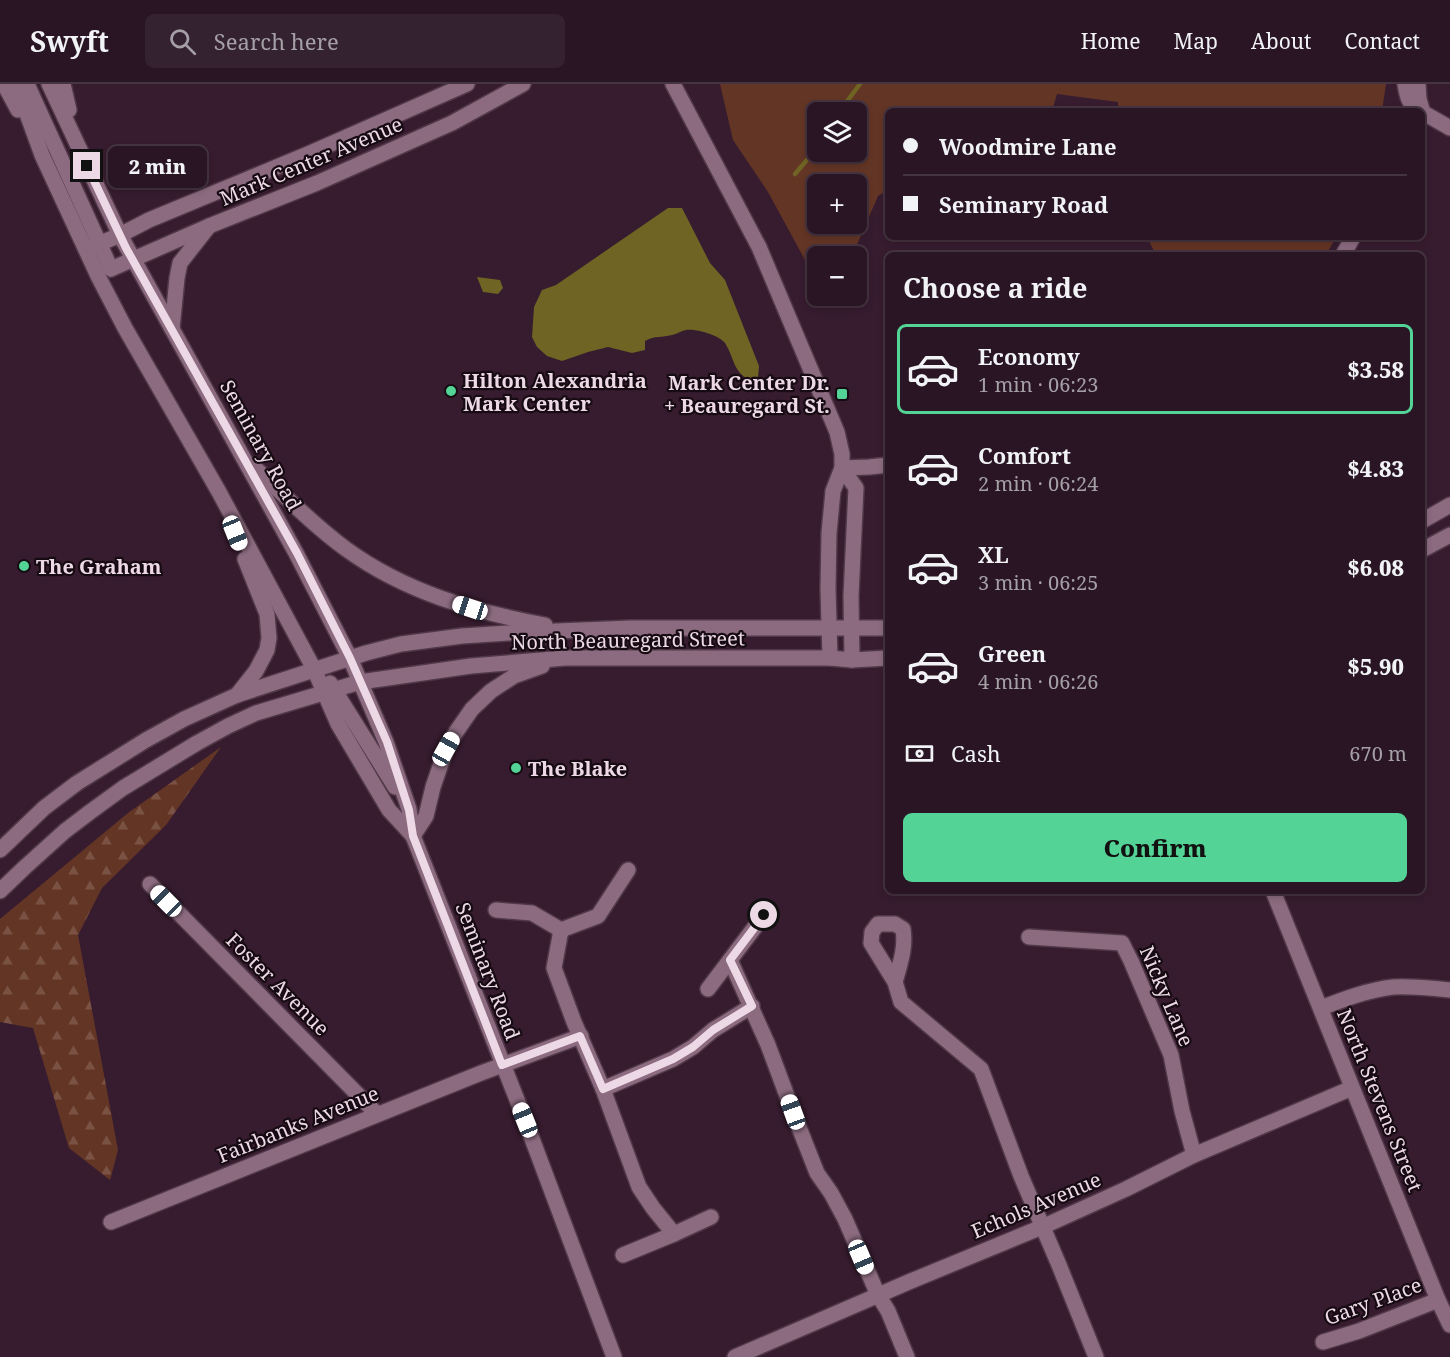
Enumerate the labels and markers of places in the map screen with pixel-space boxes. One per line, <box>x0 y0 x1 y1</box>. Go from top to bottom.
place label: Hilton Alexandria Mark Center <box>463 367 647 417</box>
place label: Mark Center Dr. + Beauregard St. <box>664 369 830 419</box>
marker: Hilton Alexandria Mark Center <box>444 384 458 398</box>
marker: Mark Center Dr. + Beauregard St. <box>835 387 849 401</box>
place label: The Graham <box>36 553 162 580</box>
marker: The Graham <box>17 559 31 573</box>
place label: The Blake <box>528 755 627 782</box>
marker: The Blake <box>509 761 523 775</box>

